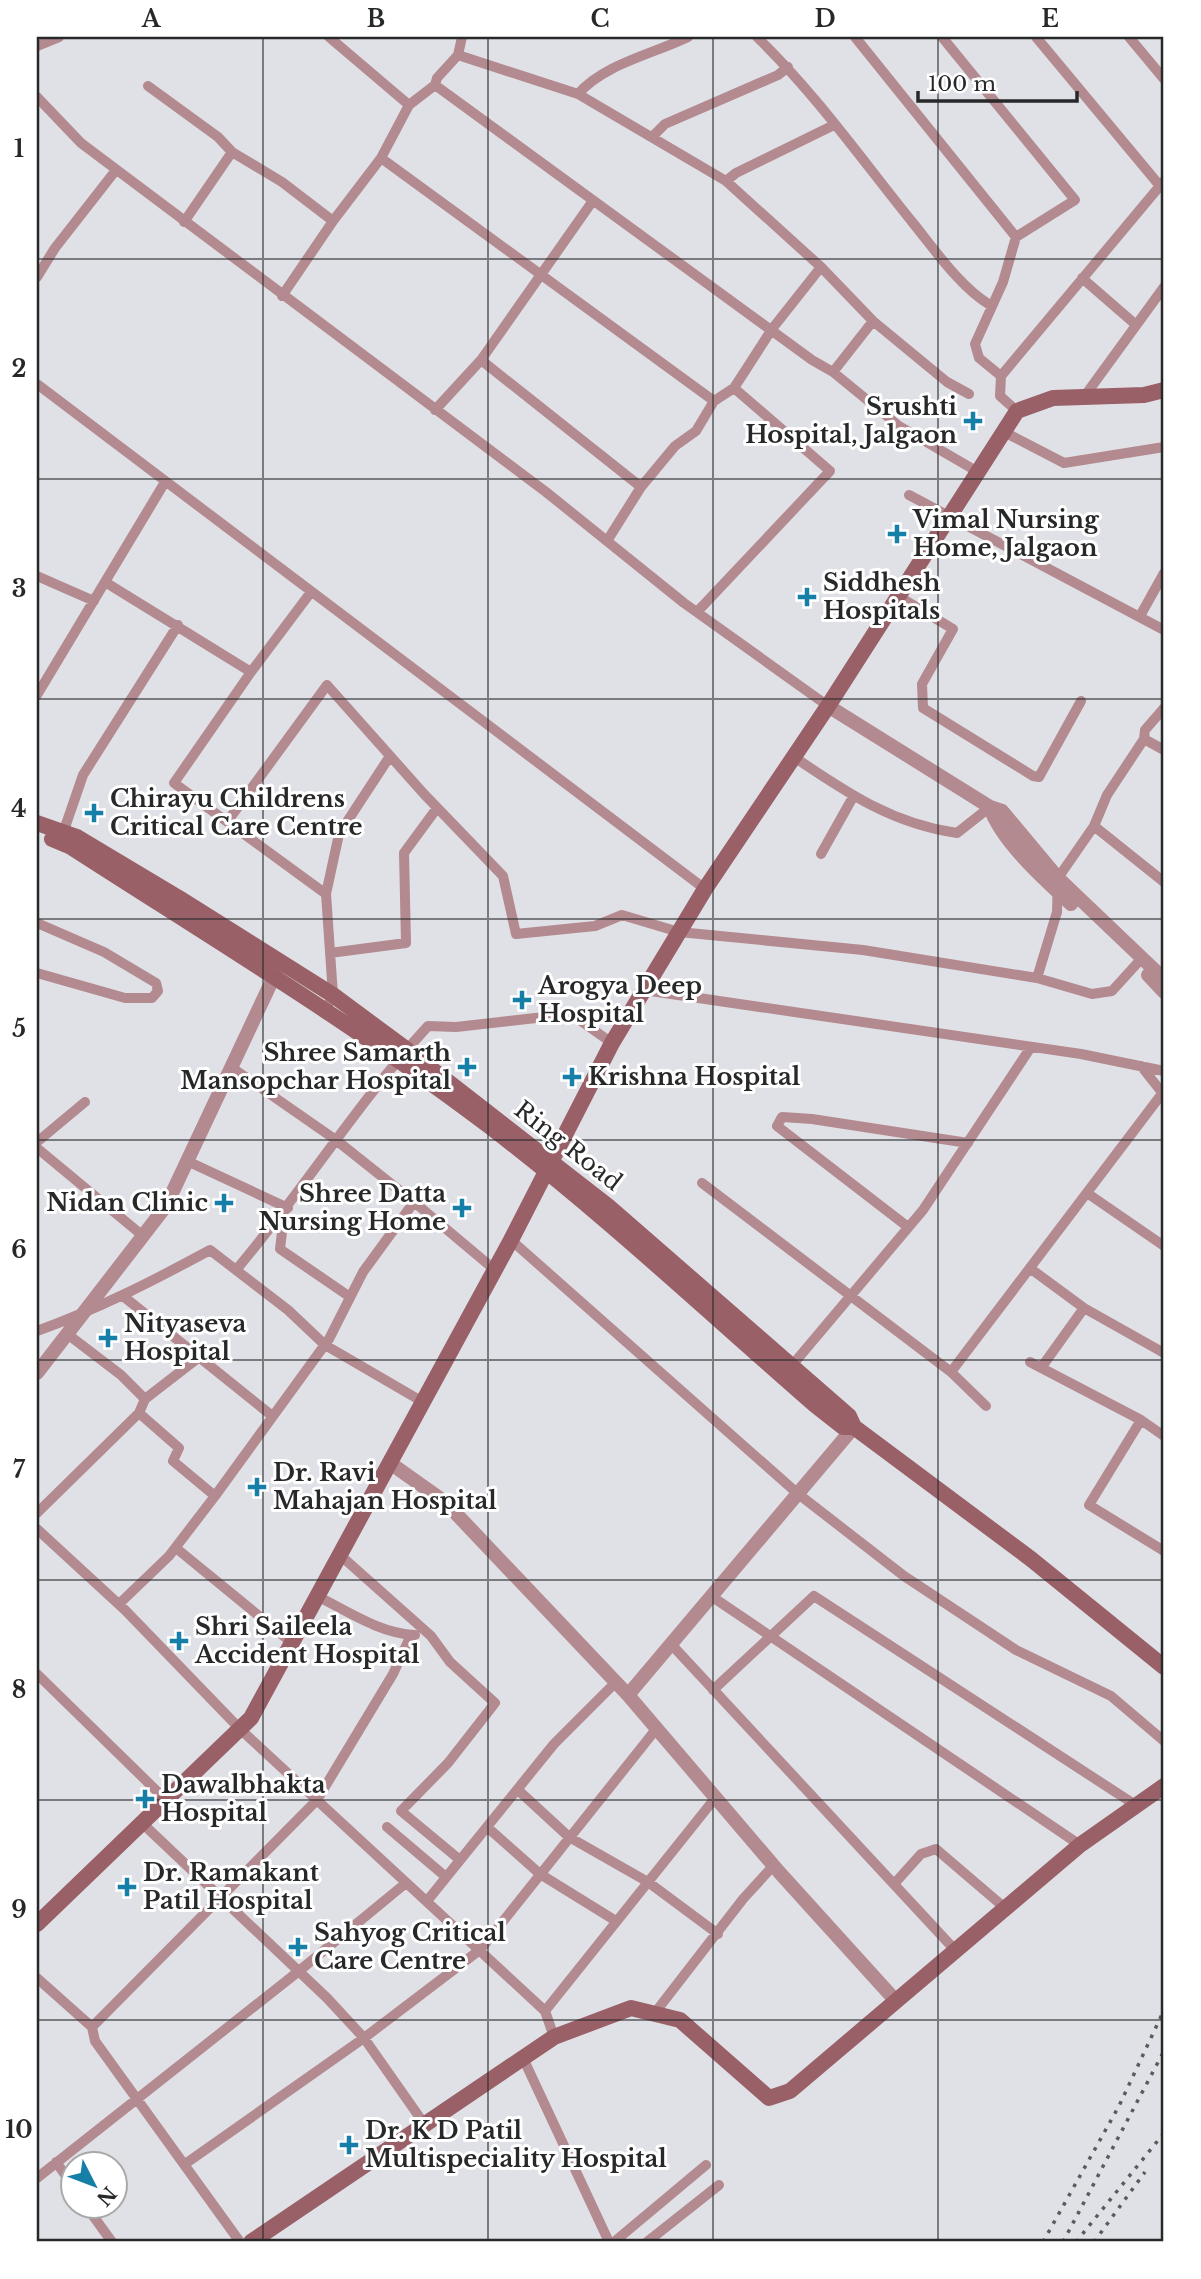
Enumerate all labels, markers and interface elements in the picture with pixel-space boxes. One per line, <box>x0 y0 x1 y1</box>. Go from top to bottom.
text: A <box>141 5 162 33</box>
text: B <box>367 5 385 33</box>
text: C <box>591 5 609 33</box>
text: D <box>814 5 836 33</box>
text: E <box>1041 5 1059 33</box>
scale bar <box>918 60 1077 104</box>
text: 100 m <box>928 71 996 97</box>
text: 1 <box>14 135 24 163</box>
text: 2 <box>12 355 26 383</box>
place label: Srushti Hospital, Jalgaon <box>745 392 958 449</box>
marker: Srushti Hospital, Jalgaon <box>963 411 983 431</box>
place label: Vimal Nursing Home, Jalgaon <box>912 505 1100 562</box>
marker: Vimal Nursing Home, Jalgaon <box>887 524 907 544</box>
place label: Siddhesh Hospitals <box>823 568 940 625</box>
text: 3 <box>12 575 26 603</box>
marker: Siddhesh Hospitals <box>797 587 817 607</box>
place label: Chirayu Childrens Critical Care Centre <box>110 784 362 841</box>
text: 4 <box>11 795 27 823</box>
marker: Chirayu Childrens Critical Care Centre <box>84 803 104 823</box>
place label: Arogya Deep Hospital <box>537 971 702 1028</box>
marker: Arogya Deep Hospital <box>512 990 532 1010</box>
text: 5 <box>12 1015 26 1043</box>
place label: Shree Samarth Mansopchar Hospital <box>180 1038 451 1095</box>
marker: Shree Samarth Mansopchar Hospital <box>457 1057 477 1077</box>
place label: Krishna Hospital <box>588 1062 801 1091</box>
marker: Krishna Hospital <box>562 1067 582 1087</box>
street label: Ring Road <box>509 1095 628 1197</box>
place label: Shree Datta Nursing Home <box>258 1179 446 1236</box>
place label: Nidan Clinic <box>46 1188 208 1217</box>
marker: Nidan Clinic <box>214 1193 234 1213</box>
marker: Shree Datta Nursing Home <box>452 1198 472 1218</box>
text: 6 <box>11 1236 27 1264</box>
place label: Nityaseva Hospital <box>124 1309 247 1366</box>
marker: Nityaseva Hospital <box>98 1328 118 1348</box>
text: 7 <box>13 1456 26 1484</box>
place label: Dr. Ravi Mahajan Hospital <box>273 1458 497 1515</box>
marker: Dr. Ravi Mahajan Hospital <box>247 1477 267 1497</box>
place label: Shri Saileela Accident Hospital <box>194 1612 420 1669</box>
marker: Shri Saileela Accident Hospital <box>169 1631 189 1651</box>
text: 8 <box>12 1676 26 1704</box>
place label: Dawalbhakta Hospital <box>161 1770 326 1827</box>
marker: Dawalbhakta Hospital <box>135 1789 155 1809</box>
place label: Dr. Ramakant Patil Hospital <box>143 1858 320 1915</box>
marker: Dr. Ramakant Patil Hospital <box>117 1877 137 1897</box>
text: 9 <box>11 1896 27 1924</box>
place label: Sahyog Critical Care Centre <box>314 1918 506 1975</box>
marker: Sahyog Critical Care Centre <box>288 1937 308 1957</box>
text: 10 <box>5 2116 33 2144</box>
place label: Dr. K D Patil Multispeciality Hospital <box>365 2116 667 2173</box>
marker: Dr. K D Patil Multispeciality Hospital <box>339 2135 359 2155</box>
north arrow <box>60 2150 130 2220</box>
text: N <box>92 2182 121 2210</box>

